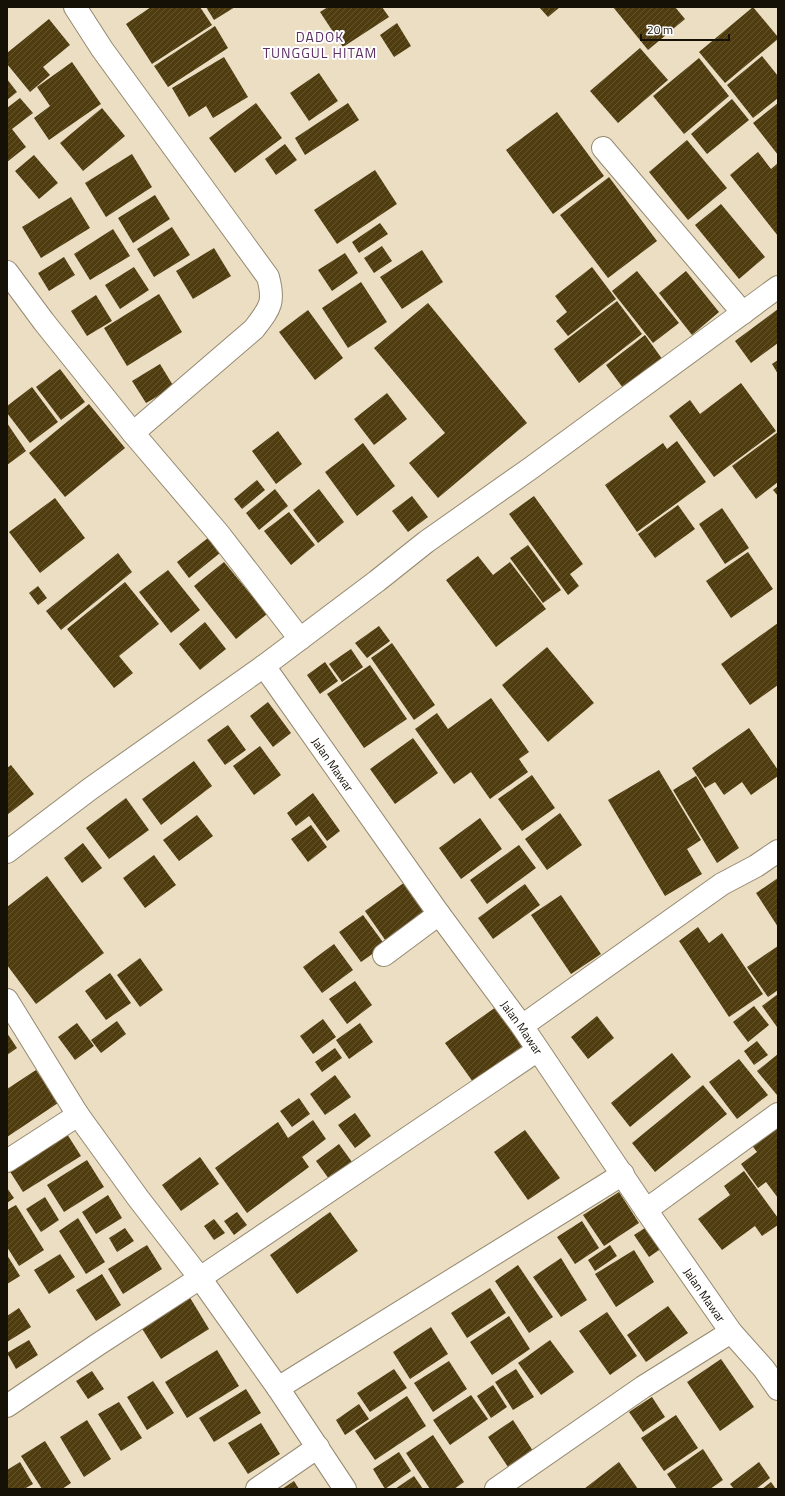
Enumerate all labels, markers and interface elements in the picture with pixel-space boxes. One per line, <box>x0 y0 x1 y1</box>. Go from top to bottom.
scale bar <box>641 16 729 42</box>
text: 20 m <box>647 20 673 39</box>
district label: DADOK TUNGGUL HITAM <box>263 26 377 63</box>
street label: Jalan Mawar <box>307 733 359 795</box>
street label: Jalan Mawar <box>496 996 548 1058</box>
street label: Jalan Mawar <box>679 1263 731 1326</box>

